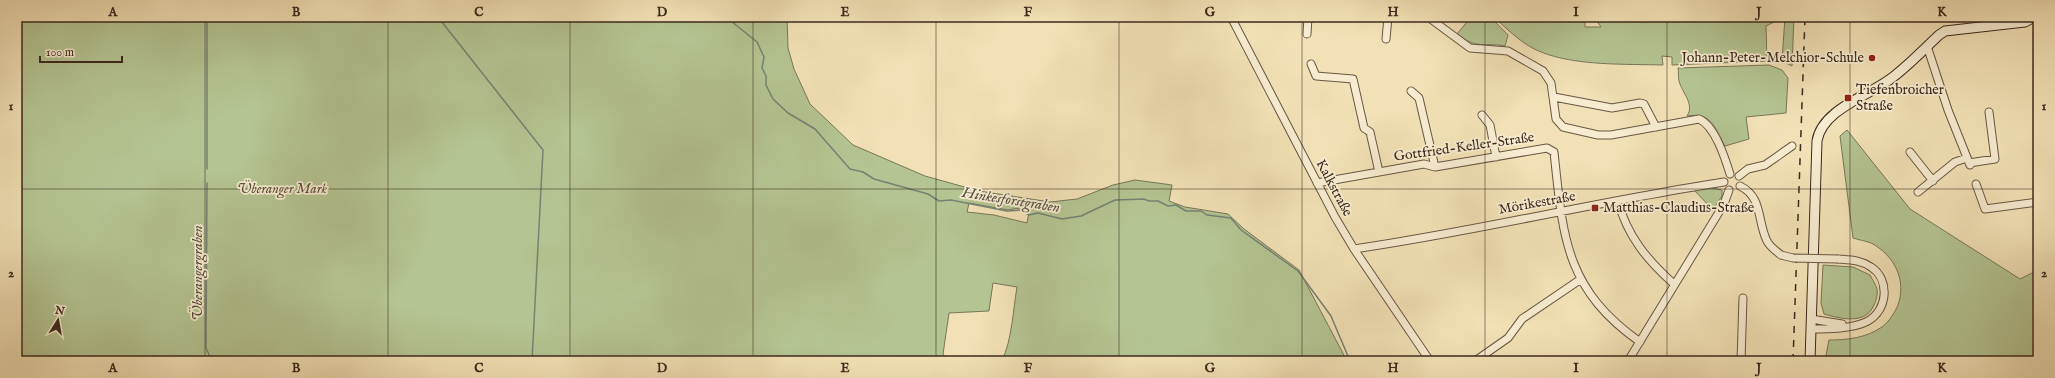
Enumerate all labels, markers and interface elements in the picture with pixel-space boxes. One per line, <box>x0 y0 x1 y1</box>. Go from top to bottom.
text: A <box>108 4 119 21</box>
text: B <box>292 4 301 21</box>
text: C <box>474 4 484 21</box>
text: D <box>657 4 668 21</box>
text: E <box>840 4 850 21</box>
text: F <box>1024 4 1033 21</box>
text: G <box>1205 4 1216 21</box>
text: H <box>1387 4 1399 21</box>
text: I <box>1573 4 1579 21</box>
text: J <box>1754 4 1762 21</box>
text: K <box>1937 4 1947 21</box>
scale bar <box>40 38 122 64</box>
text: 100 m <box>46 45 74 60</box>
place label: Johann-Peter-Melchior-Schule <box>1680 49 1865 67</box>
marker: Johann-Peter-Melchior-Schule <box>1867 53 1877 63</box>
place label: Tiefenbroicher Straße <box>1856 81 1944 115</box>
marker: Tiefenbroicher Straße <box>1843 93 1853 103</box>
text: 1 <box>9 98 14 115</box>
text: 1 <box>2042 98 2047 115</box>
street label: Gottfried-Keller-Straße <box>1393 128 1536 166</box>
street label: Kalkstraße <box>1311 156 1357 220</box>
park label: Überanger Mark <box>237 179 327 199</box>
water label: Hinkesforstgraben <box>960 183 1061 218</box>
street label: Mörikestraße <box>1497 187 1577 219</box>
place label: Matthias-Claudius-Straße <box>1603 199 1755 217</box>
marker: Matthias-Claudius-Straße <box>1590 203 1600 213</box>
water label: Überangergraben <box>188 225 208 321</box>
text: 2 <box>8 265 14 282</box>
text: 2 <box>2041 265 2047 282</box>
north arrow <box>38 300 78 340</box>
text: N <box>53 303 66 319</box>
text: A <box>108 360 119 377</box>
text: B <box>292 360 301 377</box>
text: C <box>474 360 484 377</box>
text: D <box>657 360 668 377</box>
text: E <box>840 360 850 377</box>
text: F <box>1024 360 1033 377</box>
text: G <box>1205 360 1216 377</box>
text: H <box>1387 360 1399 377</box>
text: I <box>1573 360 1579 377</box>
text: J <box>1754 360 1762 377</box>
text: K <box>1937 360 1947 377</box>

